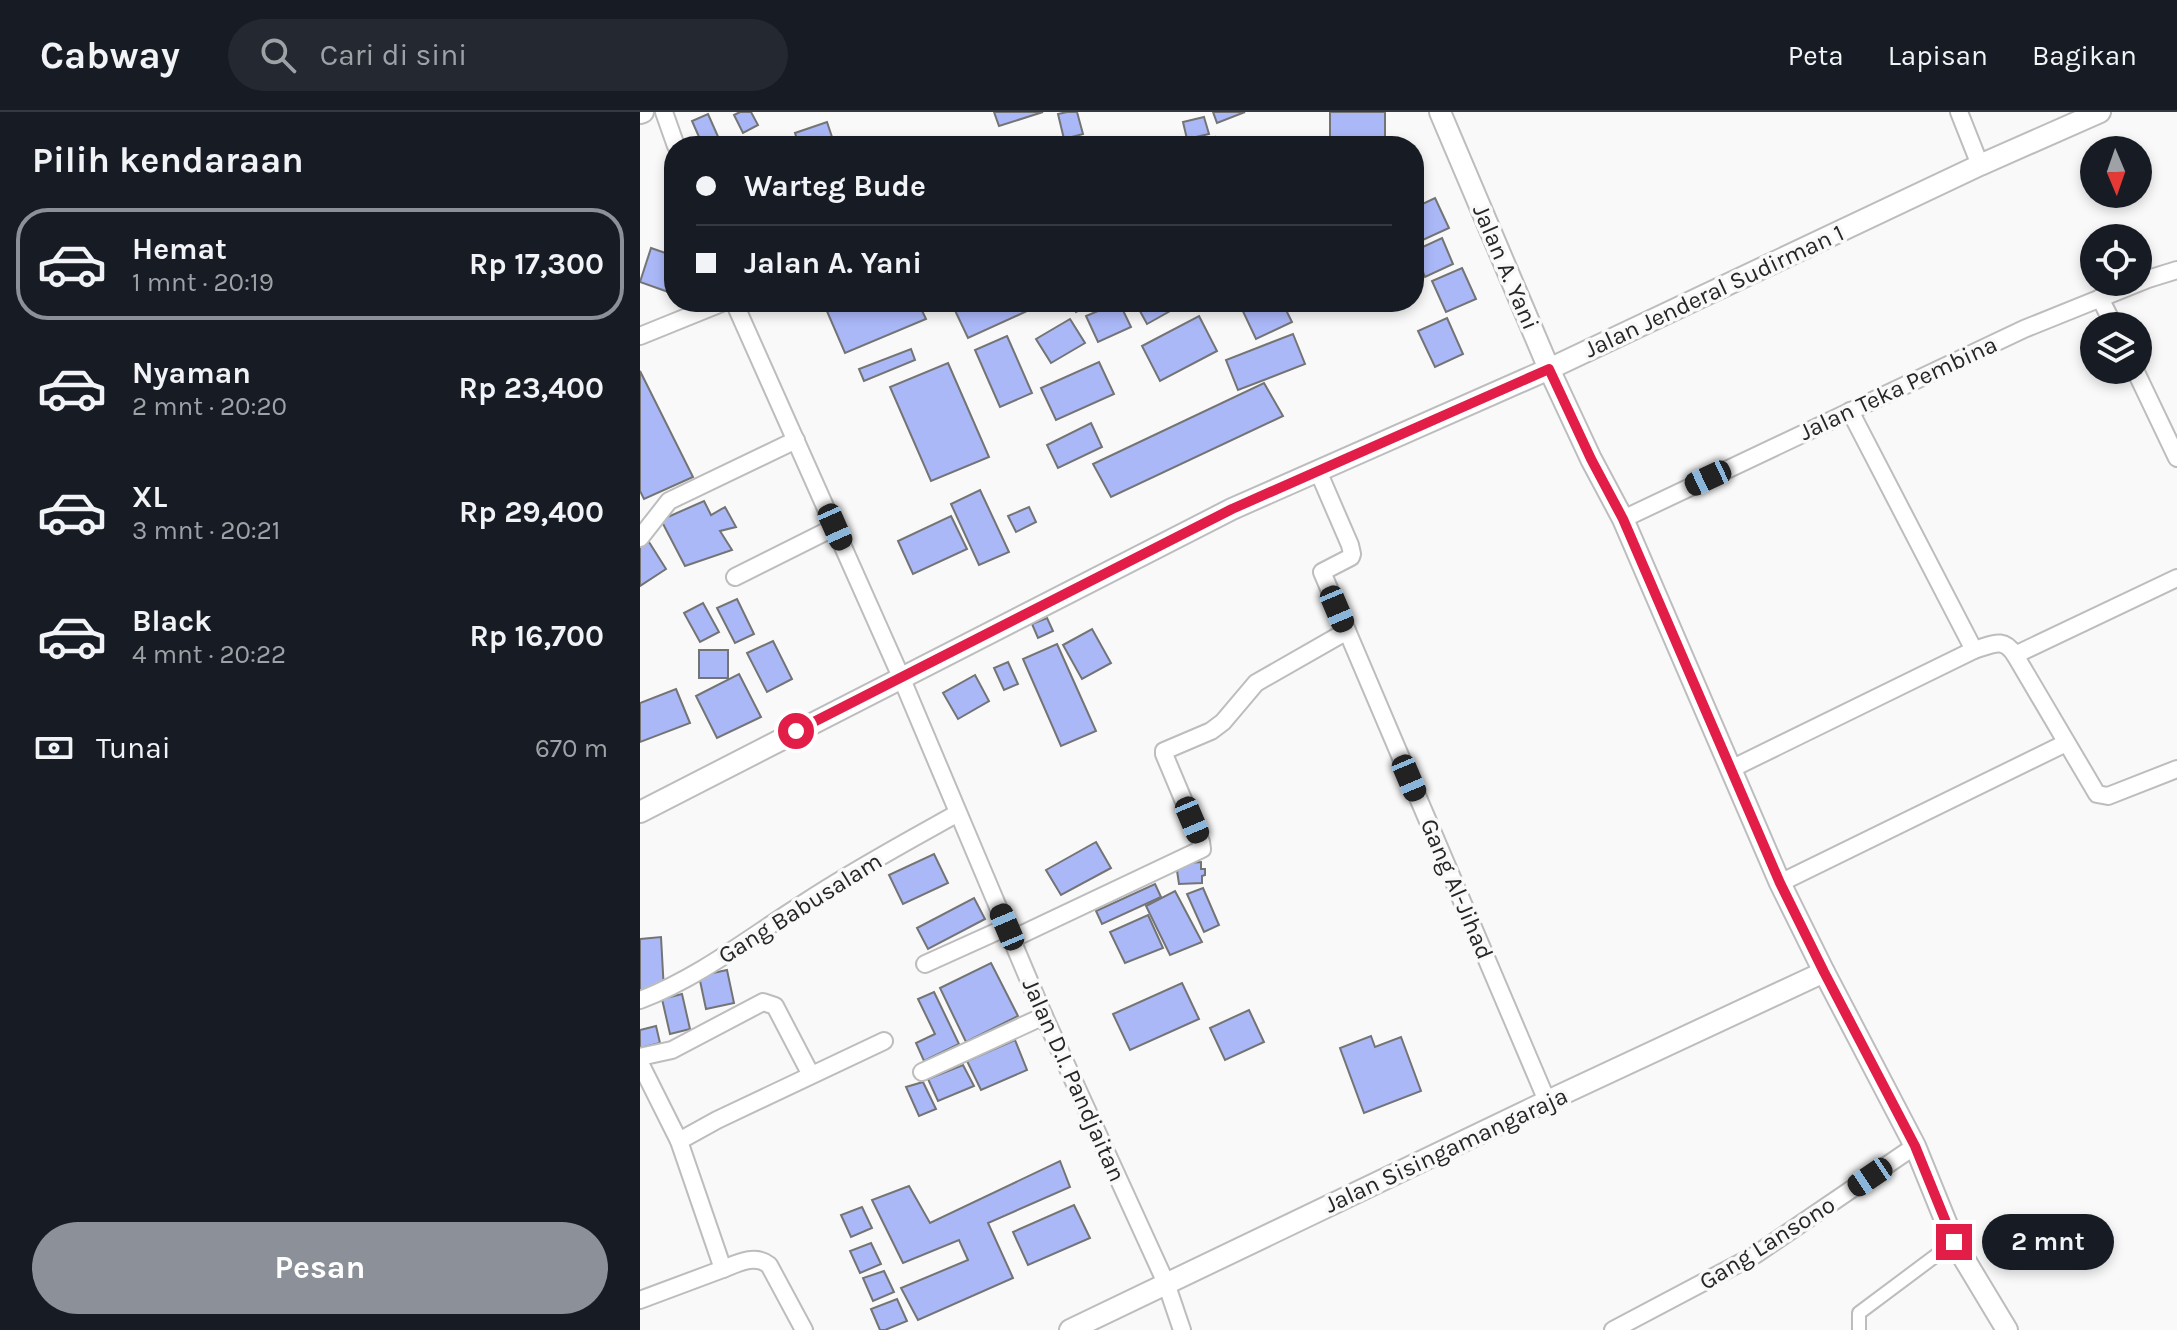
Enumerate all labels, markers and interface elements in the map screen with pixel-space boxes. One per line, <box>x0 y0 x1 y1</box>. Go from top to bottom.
search box <box>228 19 788 91</box>
text: Cabway <box>40 33 180 78</box>
icon: search <box>256 33 300 77</box>
text: Cari di sini <box>320 37 467 73</box>
text: Peta <box>1788 39 1844 72</box>
text: Lapisan <box>1888 39 1988 72</box>
text: Bagikan <box>2032 39 2137 72</box>
north arrow <box>2080 136 2152 208</box>
map controls <box>2080 136 2152 384</box>
text: Pilih kendaraan <box>32 139 304 181</box>
text: Warteg Bude <box>744 168 926 204</box>
street label: Jalan A. Yani <box>1467 200 1545 334</box>
street label: Jalan Jenderal Sudirman 1 <box>1580 218 1848 364</box>
button: locate <box>2080 224 2152 296</box>
icon: car <box>36 228 108 300</box>
text: Hemat <box>132 231 227 267</box>
text: Jalan A. Yani <box>744 245 922 281</box>
text: Rp 17,300 <box>469 246 604 282</box>
text: 1 mnt · 20:19 <box>132 267 274 298</box>
button: layers <box>2080 312 2152 384</box>
street label: Jalan Teka Pembina <box>1795 330 2001 446</box>
icon: car <box>36 352 108 424</box>
text: Nyaman <box>132 355 251 391</box>
text: Rp 23,400 <box>459 370 604 406</box>
text: 2 mnt · 20:20 <box>132 391 287 422</box>
car <box>1681 457 1735 499</box>
icon: car <box>36 476 108 548</box>
text: XL <box>132 479 167 515</box>
text: Rp 29,400 <box>459 494 604 530</box>
car <box>814 500 856 554</box>
text: 3 mnt · 20:21 <box>132 515 280 546</box>
car <box>1317 582 1357 636</box>
icon: car <box>36 600 108 672</box>
text: Black <box>132 603 212 639</box>
text: Rp 16,700 <box>469 618 604 654</box>
text: 4 mnt · 20:22 <box>132 639 286 670</box>
route start <box>778 713 814 749</box>
icon: cash <box>32 726 76 770</box>
text: Tunai <box>96 730 171 766</box>
text: 670 m <box>535 733 608 764</box>
car <box>1389 751 1429 805</box>
car <box>1172 793 1212 847</box>
street label: Gang Al-Jihad <box>1415 814 1499 964</box>
street label: Gang Babusalam <box>713 846 887 970</box>
car <box>987 900 1027 954</box>
street label: Jalan D.I. Pandjaitan <box>1017 974 1131 1186</box>
street label: Jalan Sisingamangaraja <box>1320 1081 1572 1219</box>
car <box>1843 1154 1897 1200</box>
street label: Gang Lansono <box>1694 1190 1840 1296</box>
callout: 2 mnt <box>1982 1214 2114 1270</box>
button: Pesan <box>32 1222 608 1314</box>
route end <box>1936 1224 1972 1260</box>
text: 2 mnt <box>2011 1226 2085 1257</box>

